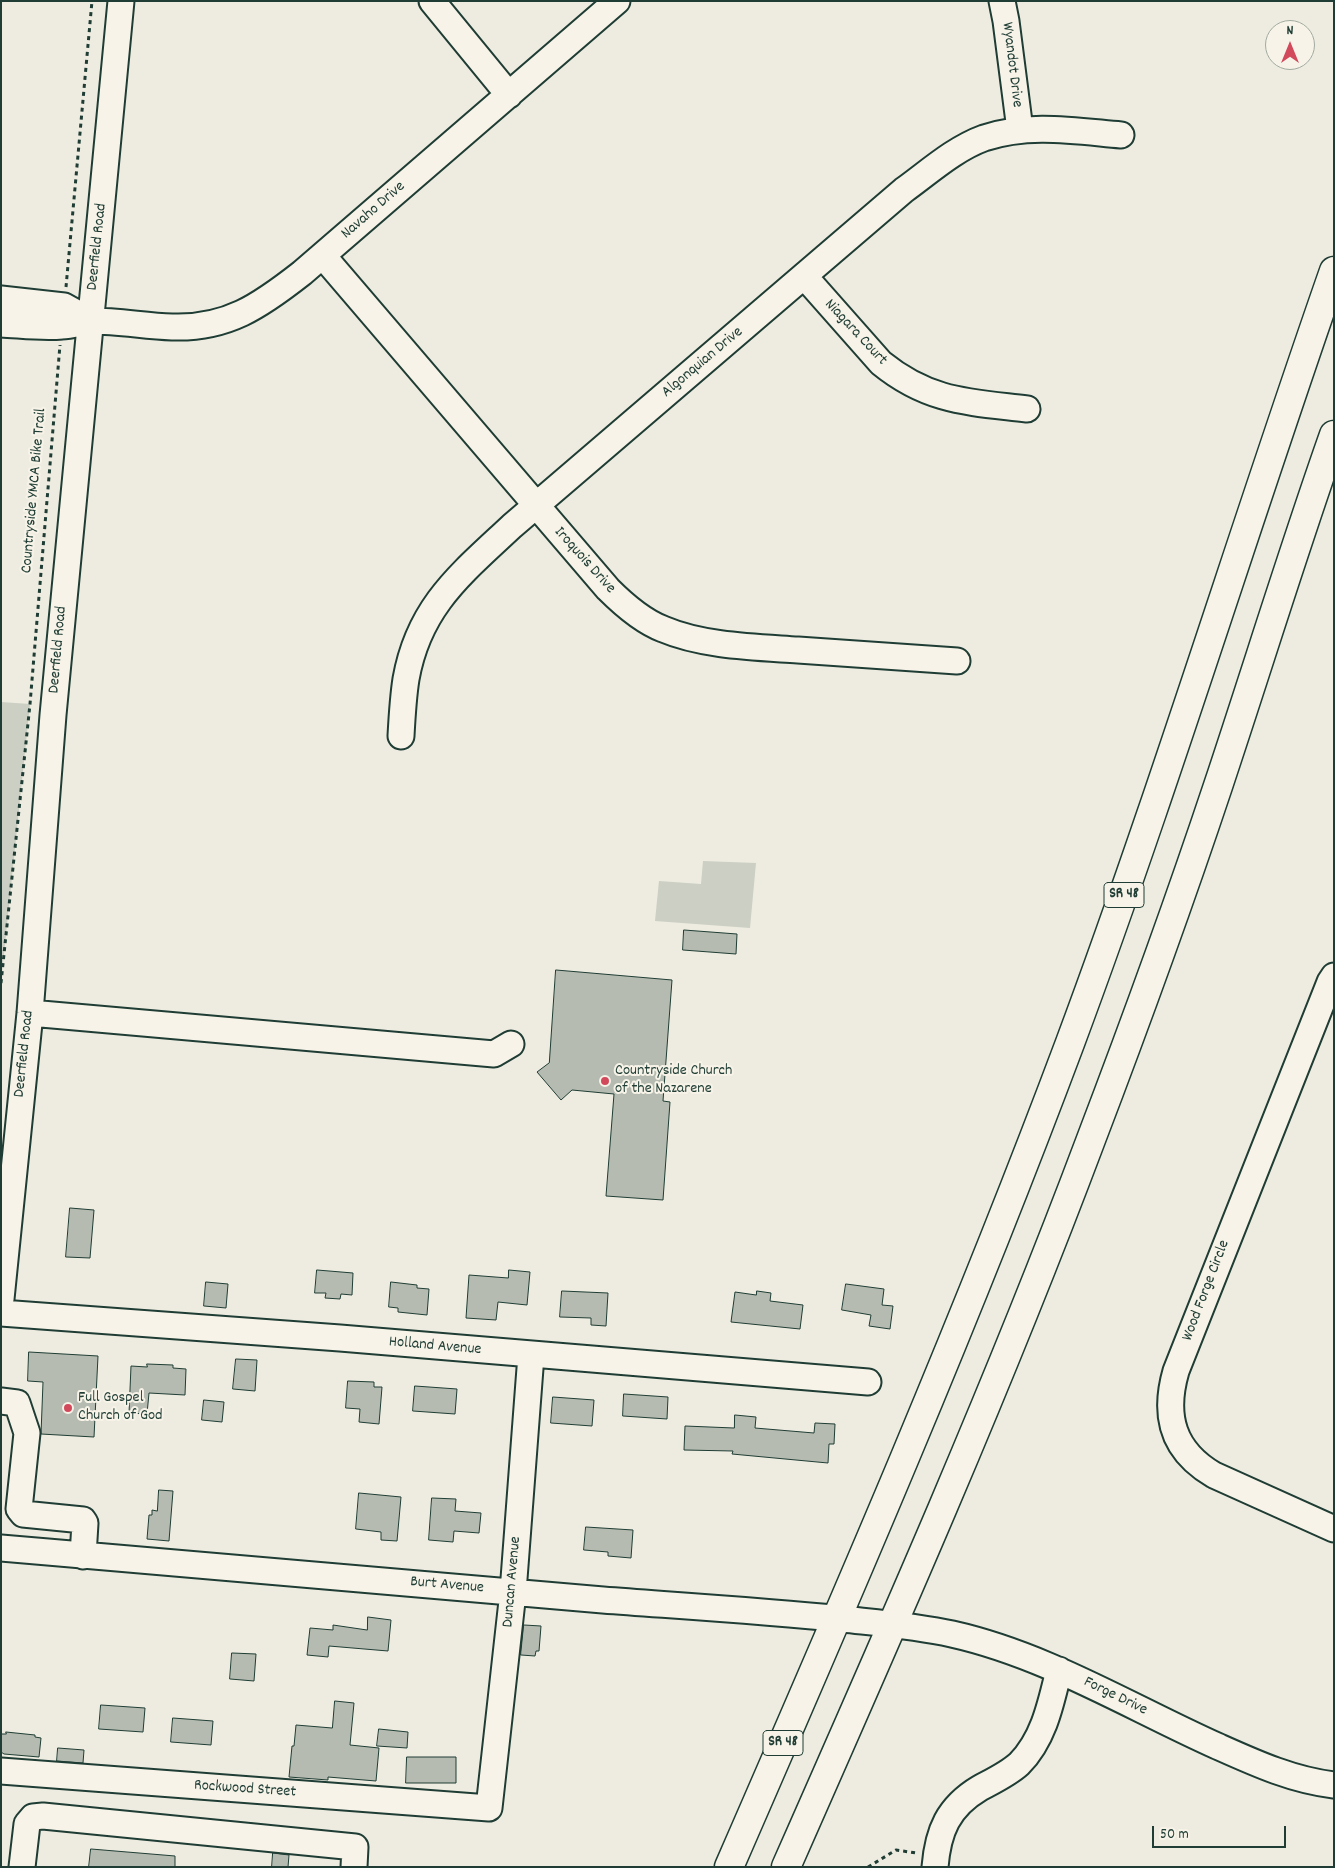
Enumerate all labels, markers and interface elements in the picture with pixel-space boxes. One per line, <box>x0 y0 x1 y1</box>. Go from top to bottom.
north arrow <box>1265 20 1315 70</box>
street label: Wyandot Drive <box>996 21 1026 109</box>
text: N <box>1287 21 1293 41</box>
street label: Navaho Drive <box>338 178 410 244</box>
street label: Deerfield Road <box>84 202 112 292</box>
street label: Niagara Court <box>819 296 891 370</box>
street label: Algonquian Drive <box>658 323 748 403</box>
street label: Countryside YMCA Bike Trail <box>18 408 52 574</box>
street label: Iroquois Drive <box>549 524 619 598</box>
street label: Deerfield Road <box>46 606 72 694</box>
road number: SR 48 <box>1104 882 1144 908</box>
street label: Deerfield Road <box>11 1009 39 1099</box>
place label: Countryside Church of the Nazarene <box>615 1062 732 1100</box>
marker: Countryside Church of the Nazarene <box>599 1075 611 1087</box>
street label: Wood Forge Circle <box>1179 1238 1235 1344</box>
street label: Holland Avenue <box>388 1333 482 1361</box>
place label: Full Gospel Church of God <box>78 1389 163 1427</box>
marker: Full Gospel Church of God <box>62 1402 74 1414</box>
street label: Duncan Avenue <box>499 1536 527 1628</box>
street label: Burt Avenue <box>409 1573 485 1599</box>
street label: Forge Drive <box>1080 1673 1150 1721</box>
road number: SR 48 <box>763 1730 803 1756</box>
street label: Rockwood Street <box>193 1777 297 1803</box>
scale bar <box>1155 1816 1289 1848</box>
text: 50 m <box>1160 1824 1189 1846</box>

